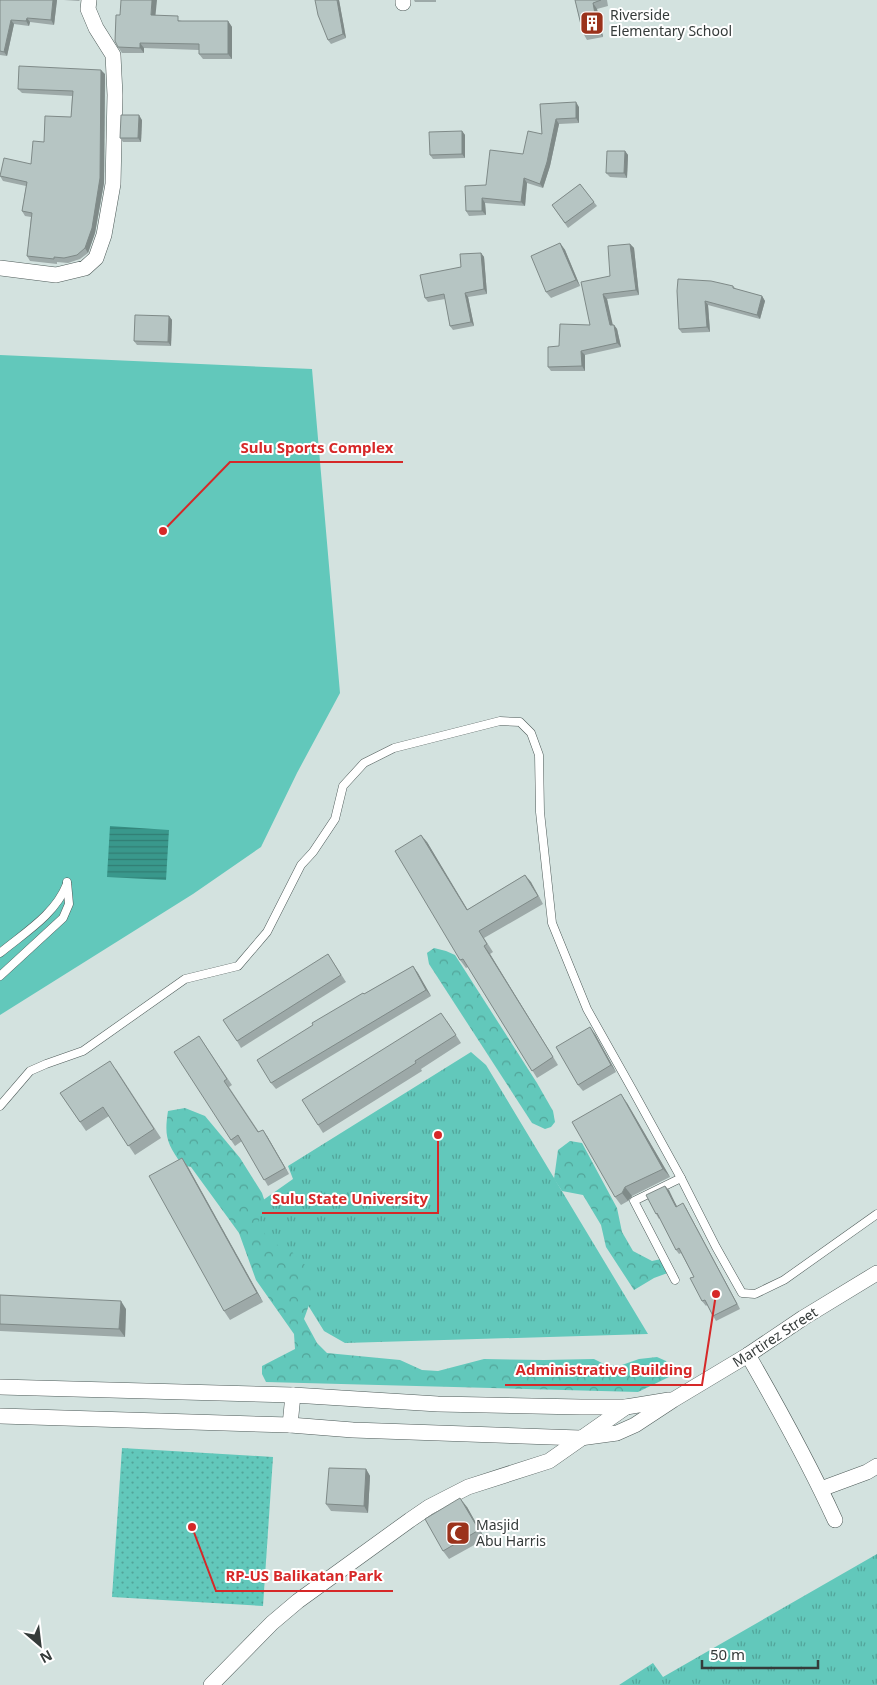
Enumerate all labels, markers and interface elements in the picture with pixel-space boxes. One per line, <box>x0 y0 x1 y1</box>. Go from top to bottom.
place label: Riverside Elementary School <box>610 5 732 40</box>
building icon: Riverside Elementary School <box>579 10 605 36</box>
callout: Sulu Sports Complex <box>230 432 403 462</box>
text: Sulu Sports Complex <box>241 437 394 457</box>
callout: Sulu State University <box>262 1183 438 1213</box>
text: Sulu State University <box>272 1188 429 1208</box>
street label: Martirez Street <box>729 1302 821 1371</box>
callout: Administrative Building <box>505 1355 702 1385</box>
text: Administrative Building <box>516 1359 692 1379</box>
place label: Masjid Abu Harris <box>476 1515 546 1550</box>
mosque icon: Masjid Abu Harris <box>445 1520 471 1546</box>
callout: RP-US Balikatan Park <box>216 1561 393 1591</box>
text: RP-US Balikatan Park <box>225 1565 383 1585</box>
north arrow <box>15 1620 65 1670</box>
scale bar <box>702 1638 818 1670</box>
text: 50 m <box>710 1644 745 1664</box>
text: N <box>37 1646 56 1668</box>

